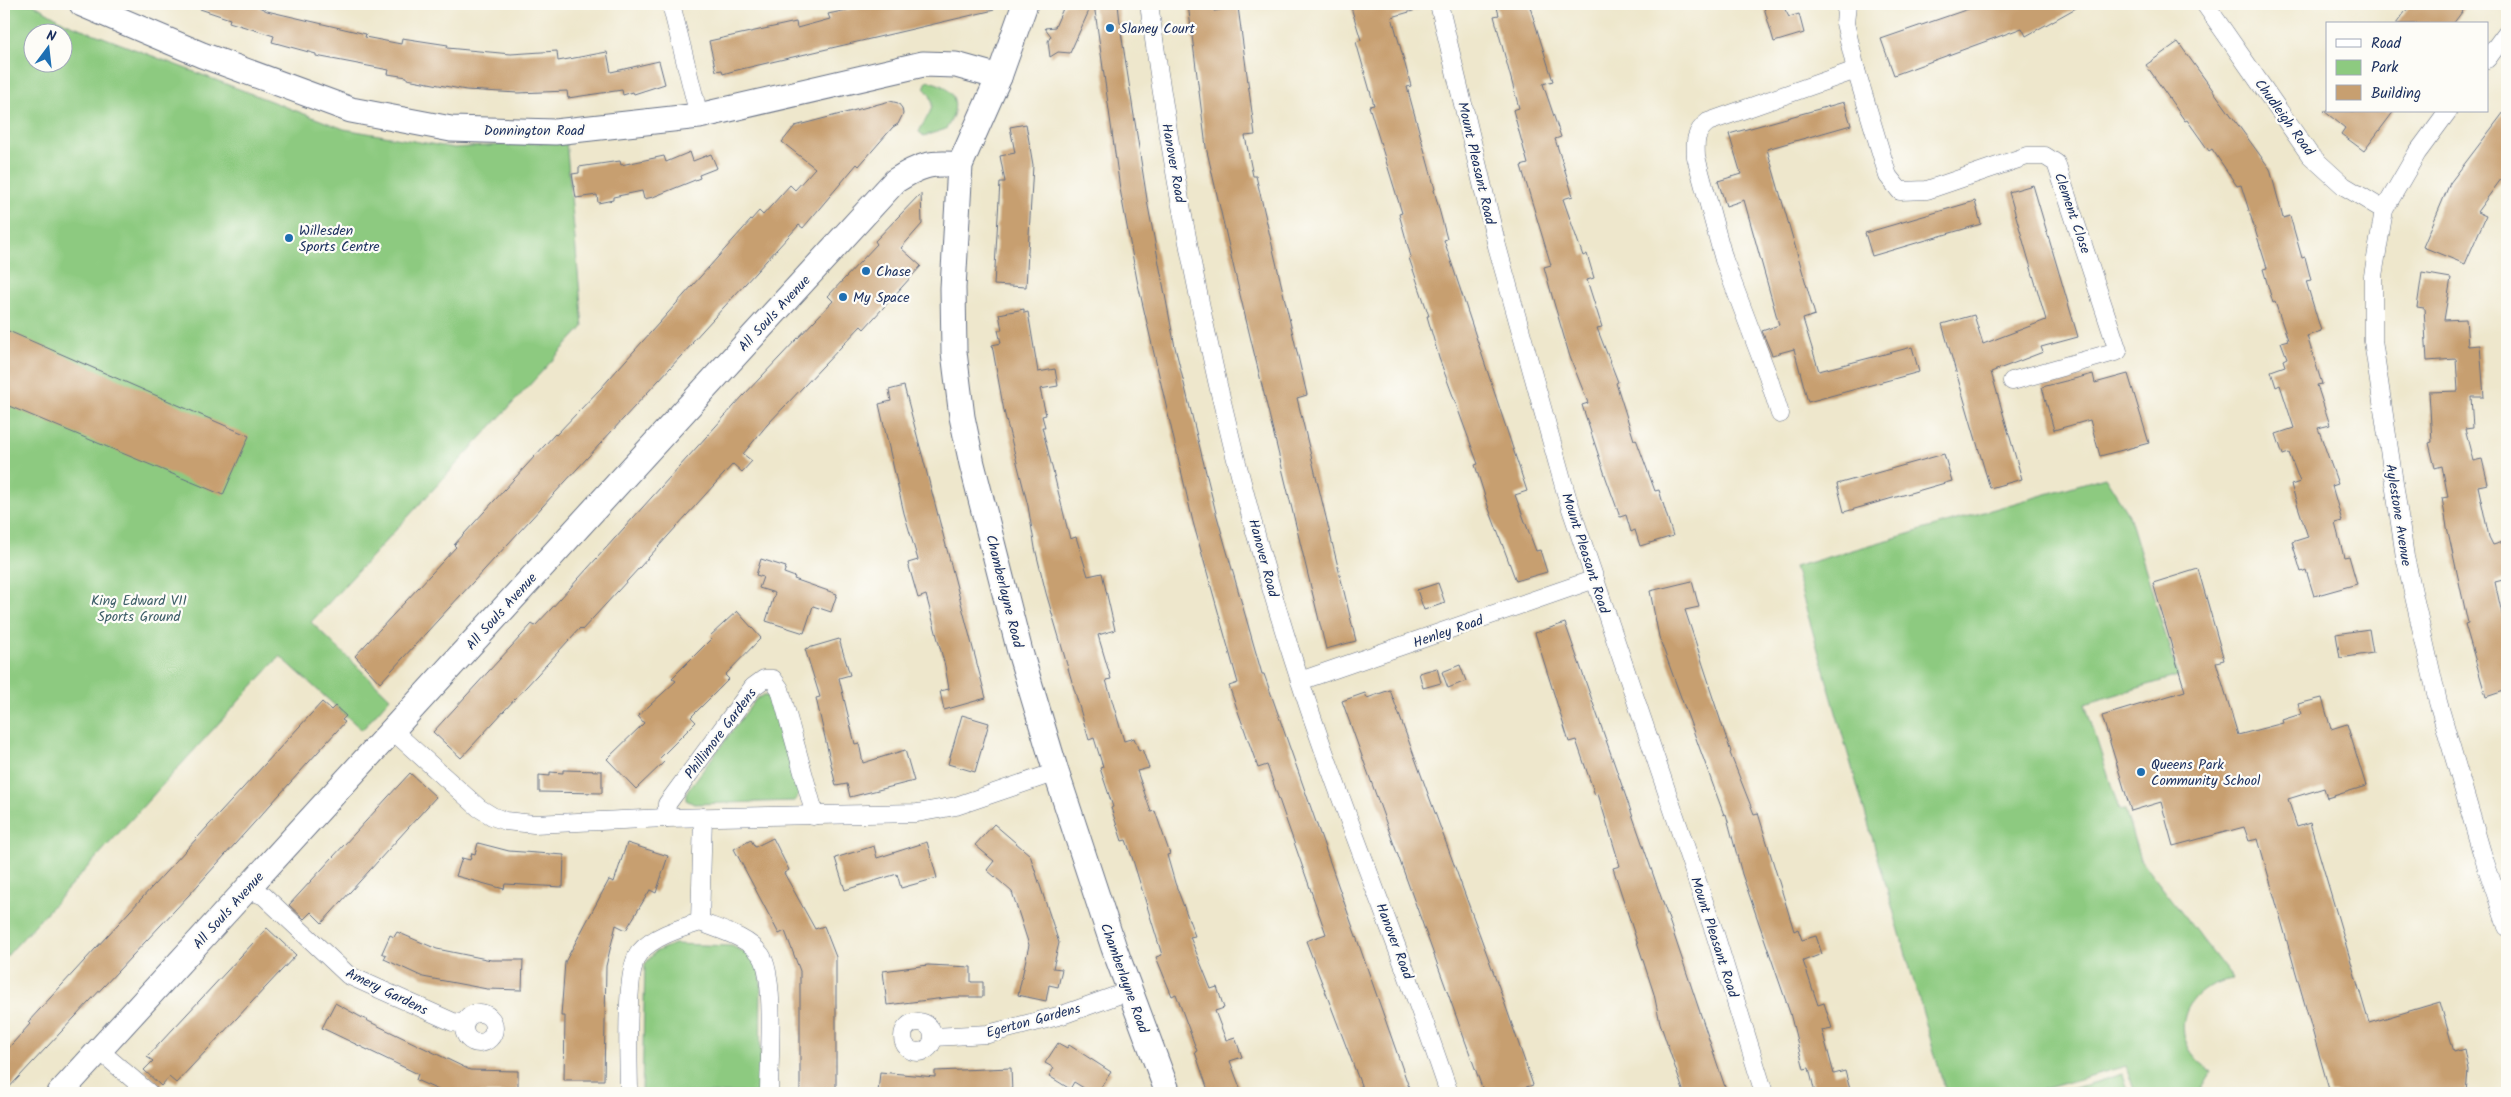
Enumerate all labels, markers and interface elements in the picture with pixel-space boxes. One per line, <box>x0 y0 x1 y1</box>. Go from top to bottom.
place label: Slaney Court <box>1120 18 1195 40</box>
north arrow <box>22 22 72 72</box>
marker: Slaney Court <box>1104 22 1116 34</box>
legend <box>2326 22 2488 112</box>
text: N <box>44 25 58 48</box>
text: Road <box>2371 32 2402 56</box>
text: Park <box>2371 56 2399 80</box>
street label: Chudleigh Road <box>2249 75 2320 161</box>
text: Building <box>2371 82 2421 106</box>
street label: Mount Pleasant Road <box>1451 100 1501 228</box>
street label: Donnington Road <box>484 120 585 142</box>
street label: Hanover Road <box>1155 122 1191 206</box>
street label: Clement Close <box>2048 170 2096 258</box>
place label: Willesden Sports Centre <box>299 220 380 258</box>
marker: Willesden Sports Centre <box>283 232 295 244</box>
place label: Chase <box>876 261 911 283</box>
marker: Chase <box>860 265 872 277</box>
street label: All Souls Avenue <box>733 270 817 357</box>
place label: My Space <box>853 287 910 309</box>
marker: My Space <box>837 291 849 303</box>
street label: Aylestone Avenue <box>2379 463 2417 568</box>
street label: Mount Pleasant Road <box>1555 490 1615 617</box>
street label: Hanover Road <box>1242 517 1284 601</box>
street label: Chamberlayne Road <box>979 532 1029 651</box>
street label: All Souls Avenue <box>461 567 543 655</box>
park label: King Edward VII Sports Ground <box>91 590 187 628</box>
street label: Henley Road <box>1410 609 1487 654</box>
street label: Phillimore Gardens <box>679 683 762 784</box>
place label: Queens Park Community School <box>2151 754 2261 792</box>
marker: Queens Park Community School <box>2135 766 2147 778</box>
street label: All Souls Avenue <box>188 866 270 954</box>
street label: Mount Pleasant Road <box>1684 874 1744 1001</box>
street label: Hanover Road <box>1369 900 1419 984</box>
street label: Chamberlayne Road <box>1094 920 1155 1038</box>
street label: Amery Gardens <box>342 962 432 1021</box>
street label: Egerton Gardens <box>984 998 1083 1044</box>

